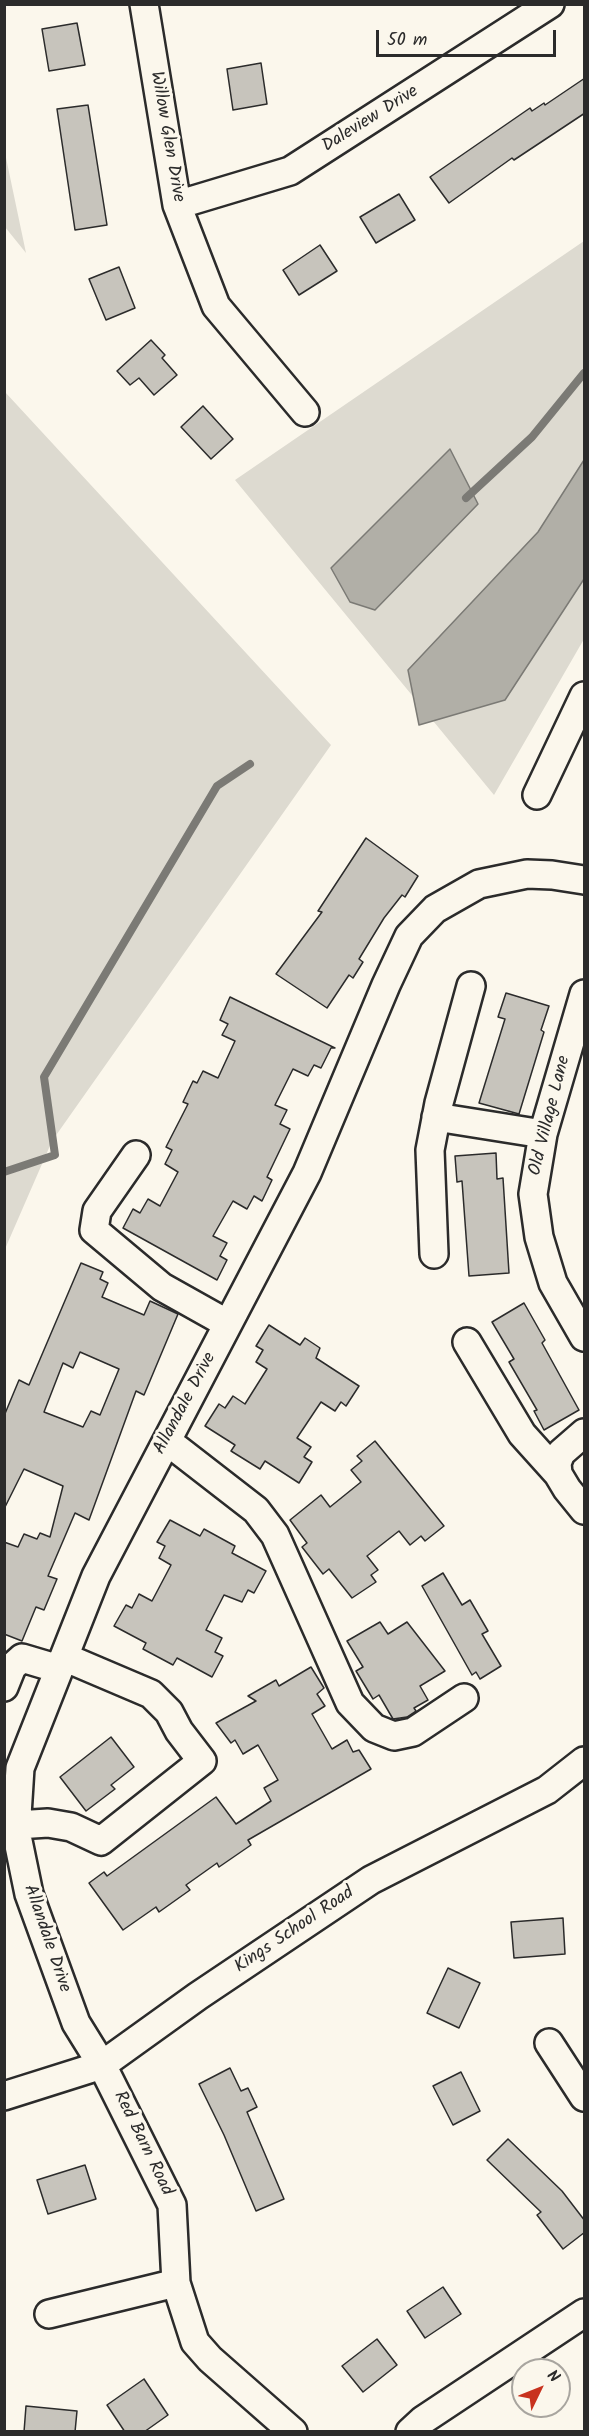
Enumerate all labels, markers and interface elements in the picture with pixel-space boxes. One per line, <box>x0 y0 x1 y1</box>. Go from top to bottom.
scale bar <box>379 18 559 56</box>
text: 50 m <box>387 26 427 55</box>
street label: Willow Glen Drive <box>144 70 188 204</box>
street label: Daleview Drive <box>319 82 423 158</box>
street label: Old Village Lane <box>526 1054 576 1178</box>
street label: Allandale Drive <box>150 1349 222 1459</box>
street label: Allandale Drive <box>17 1882 75 1996</box>
street label: Kings School Road <box>231 1883 359 1979</box>
street label: Red Barn Road <box>107 2088 177 2200</box>
north arrow <box>511 2358 571 2418</box>
text: N <box>540 2365 566 2389</box>

